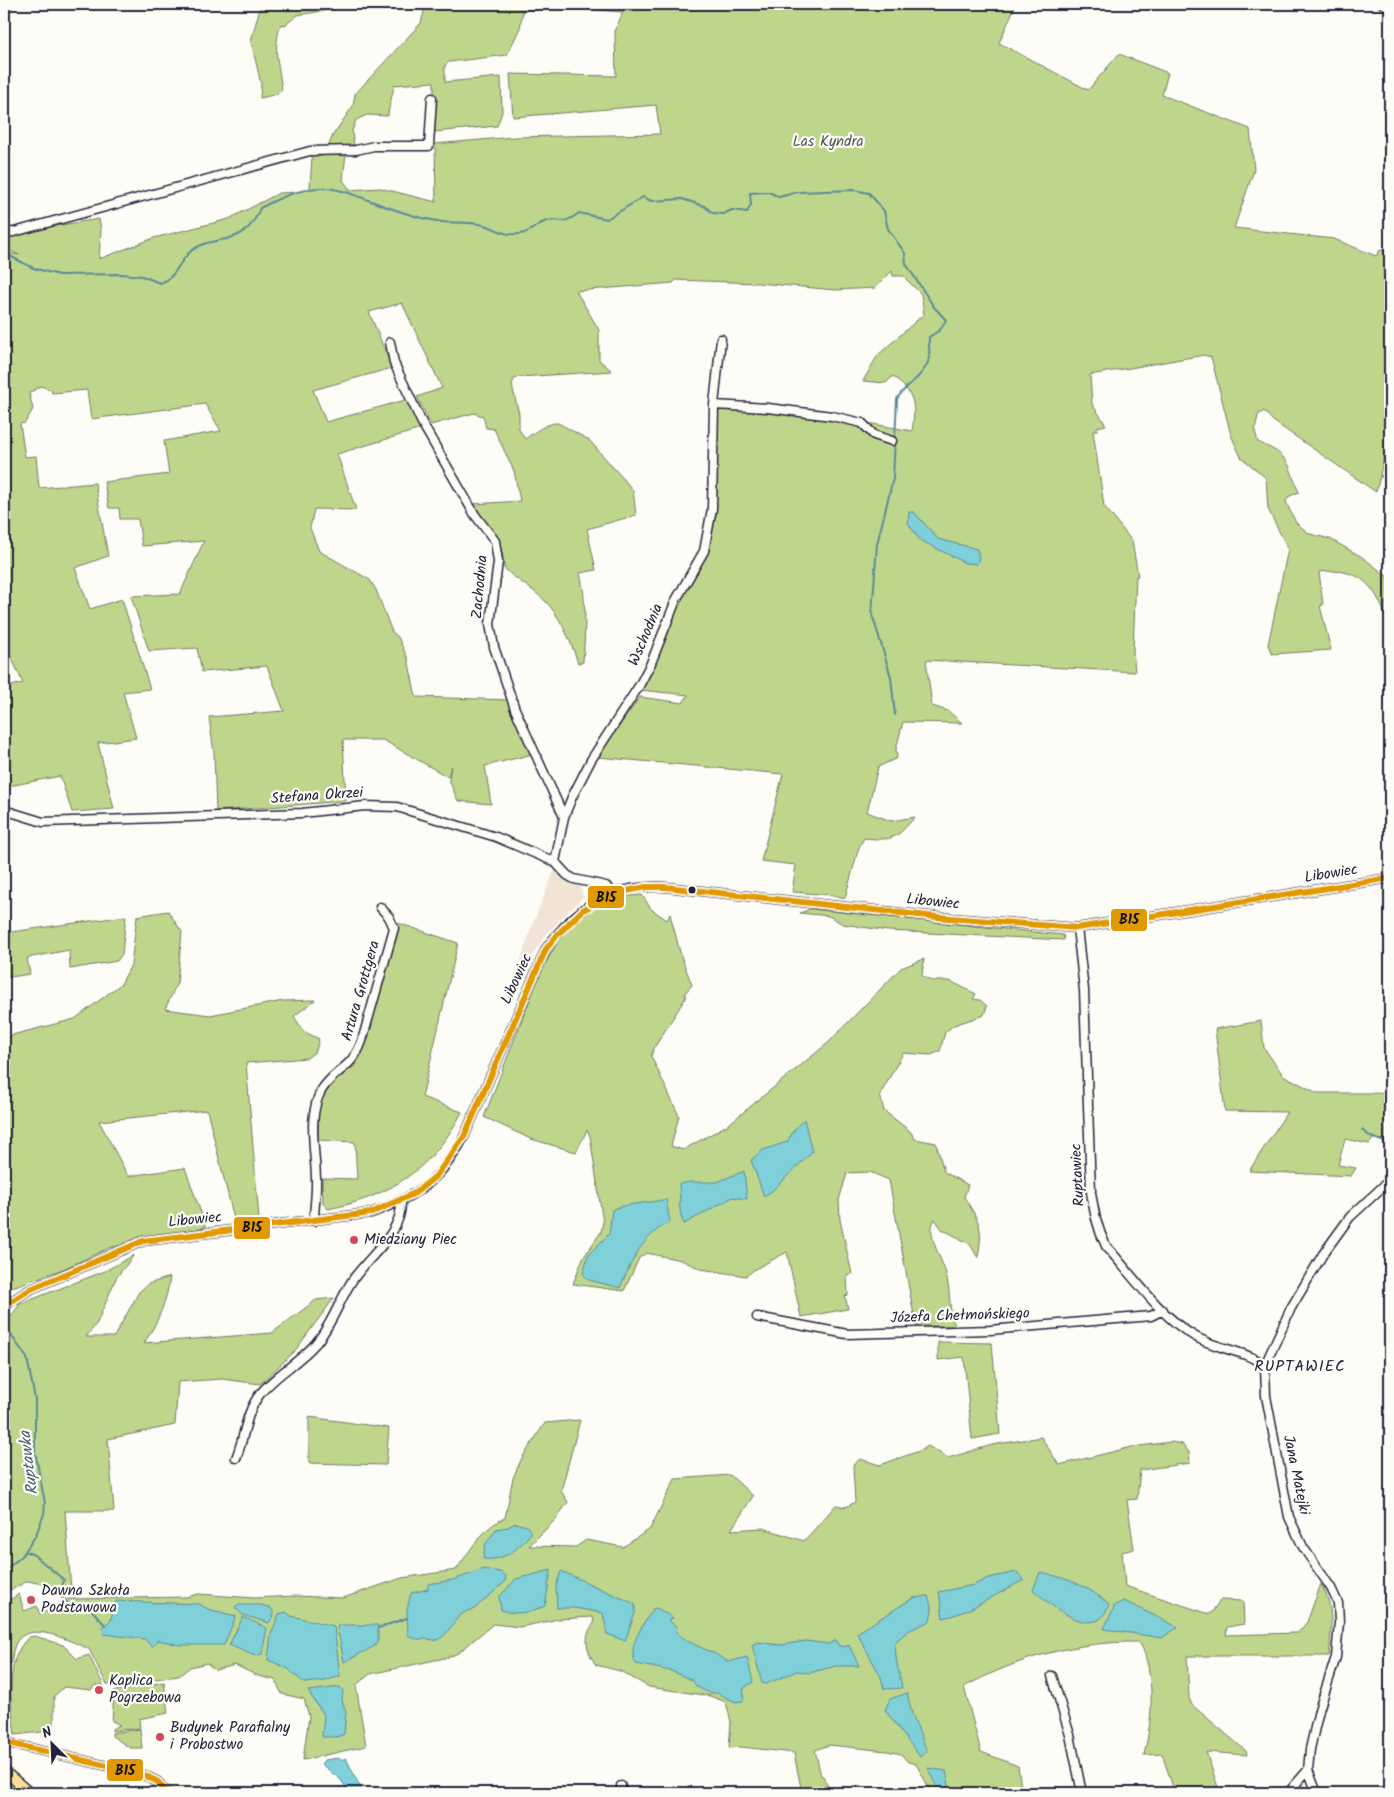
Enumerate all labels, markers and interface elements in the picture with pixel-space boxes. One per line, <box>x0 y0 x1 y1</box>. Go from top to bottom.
park label: Las Kyndra <box>792 130 864 154</box>
street label: Zachodnia <box>465 554 495 620</box>
street label: Wschodnia <box>622 600 670 670</box>
street label: Stefana Okrzei <box>270 781 365 811</box>
street label: Libowiec <box>1303 858 1360 890</box>
line badge: B15 <box>587 885 625 909</box>
unlabelled marker <box>687 885 697 895</box>
text: B15 <box>596 887 618 909</box>
street label: Libowiec <box>905 887 961 917</box>
line badge: B15 <box>1110 908 1148 932</box>
text: B15 <box>1119 909 1141 931</box>
street label: Artura Grottgera <box>335 938 387 1044</box>
street label: Libowiec <box>495 949 539 1008</box>
street label: Ruptawiec <box>1064 1143 1092 1207</box>
street label: Libowiec <box>167 1205 223 1235</box>
line badge: B15 <box>233 1216 271 1240</box>
text: B15 <box>242 1217 264 1239</box>
place label: Miedziany Piec <box>364 1228 457 1252</box>
marker: Miedziany Piec <box>348 1234 360 1246</box>
street label: Józefa Chełmońskiego <box>890 1302 1030 1330</box>
district label: RUPTAWIEC <box>1254 1354 1346 1379</box>
water label: Ruptawka <box>13 1428 45 1496</box>
street label: Jana Matejki <box>1276 1433 1316 1518</box>
place label: Dawna Szkoła Podstawowa <box>41 1579 130 1620</box>
marker: Dawna Szkoła Podstawowa <box>25 1594 37 1606</box>
place label: Kaplica Pogrzebowa <box>109 1669 181 1710</box>
marker: Kaplica Pogrzebowa <box>93 1684 105 1696</box>
place label: Budynek Parafialny i Probostwo <box>170 1716 291 1757</box>
north arrow <box>28 1720 78 1770</box>
text: N <box>39 1721 56 1745</box>
marker: Budynek Parafialny i Probostwo <box>154 1731 166 1743</box>
line badge: B15 <box>106 1758 144 1782</box>
text: B15 <box>115 1760 137 1782</box>

